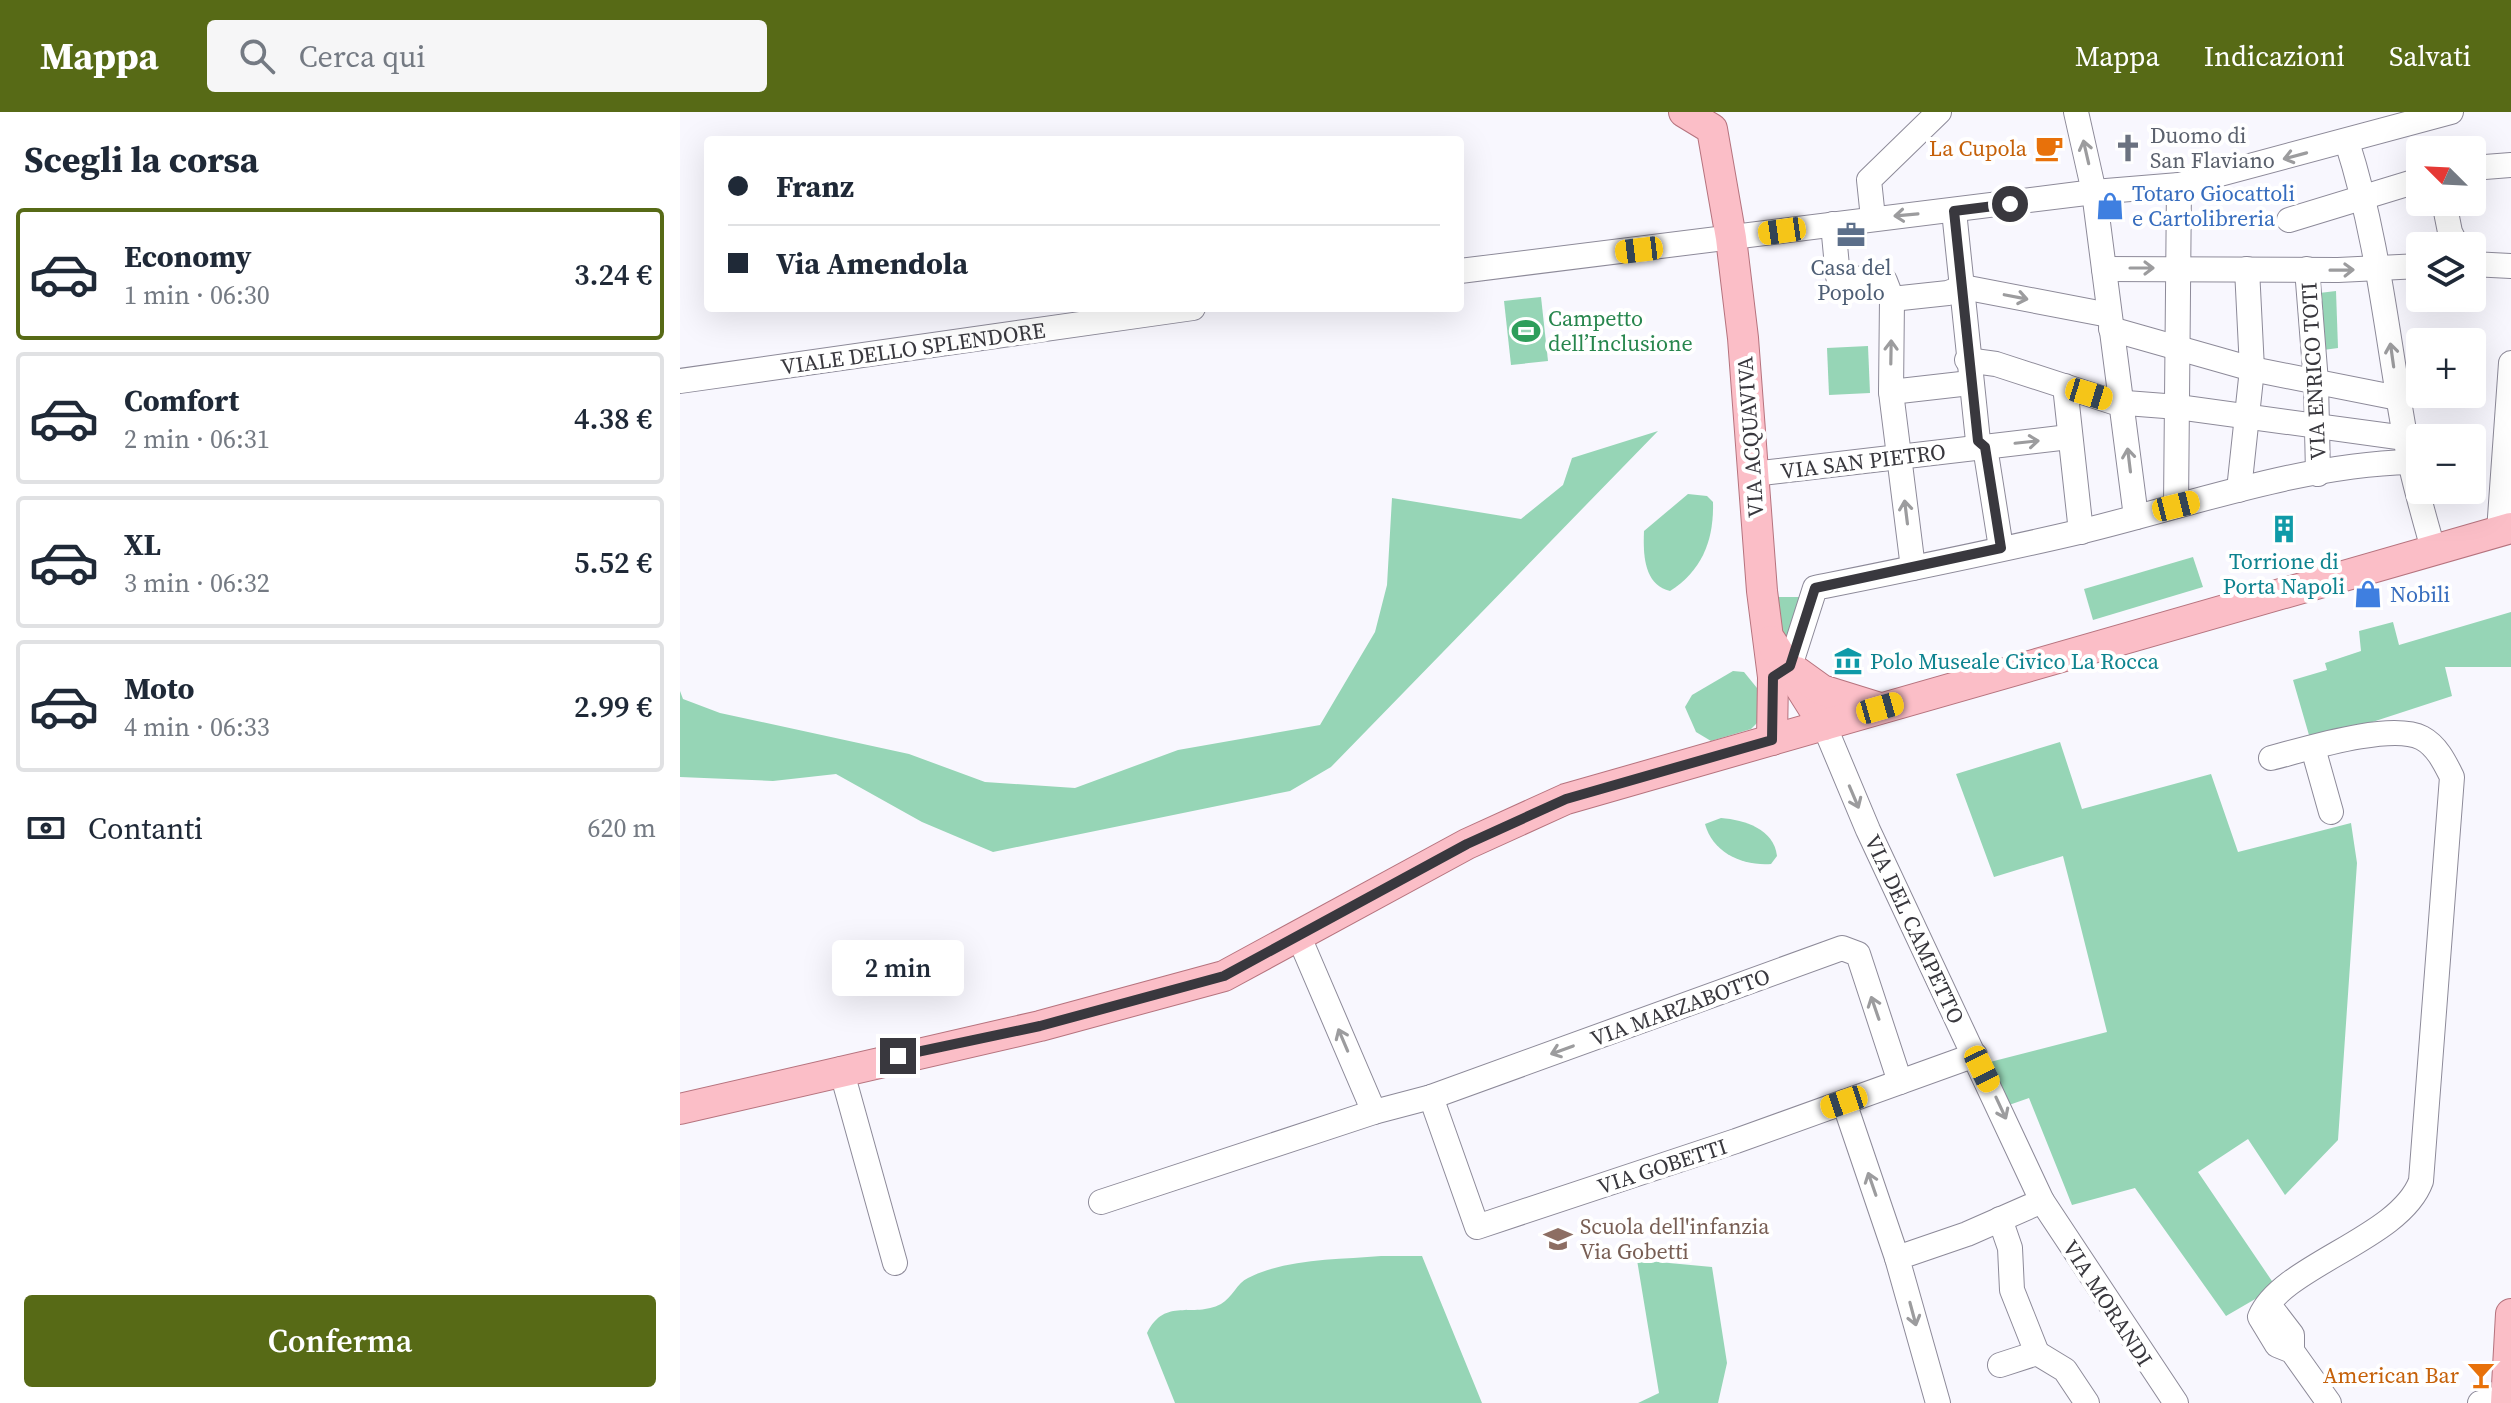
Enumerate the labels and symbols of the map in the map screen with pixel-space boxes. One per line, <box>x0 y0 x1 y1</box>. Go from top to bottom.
place label: Duomo di San Flaviano <box>2150 120 2275 175</box>
place label: La Cupola <box>1929 133 2028 163</box>
cafe icon: La Cupola <box>2034 133 2064 163</box>
church icon: Duomo di San Flaviano <box>2113 133 2143 163</box>
north arrow <box>2406 136 2486 216</box>
one-way arrow <box>2077 139 2092 165</box>
one-way arrow <box>2283 149 2309 164</box>
place label: Totaro Giocattoli e Cartolibreria <box>2132 178 2295 233</box>
route start <box>1992 186 2028 222</box>
shop icon: Totaro Giocattoli e Cartolibreria <box>2095 191 2125 221</box>
one-way arrow <box>1893 208 1920 223</box>
car <box>1757 216 1807 246</box>
office icon: Casa del Popolo <box>1836 220 1866 250</box>
car <box>1614 235 1664 265</box>
place label: Casa del Popolo <box>1811 252 1891 307</box>
one-way arrow <box>2128 260 2155 276</box>
one-way arrow <box>2328 262 2355 277</box>
street label: VIA ENRICO TOTI <box>2293 281 2333 461</box>
one-way arrow <box>2003 291 2029 306</box>
place label: Campetto dell’Inclusione <box>1548 303 1693 358</box>
street label: VIALE DELLO SPLENDORE <box>779 315 1047 381</box>
sports icon: Campetto dell’Inclusione <box>1511 316 1541 346</box>
one-way arrow <box>1883 339 1899 366</box>
one-way arrow <box>2384 343 2399 368</box>
street label: VIA ACQUAVIVA <box>1729 355 1771 519</box>
car <box>2063 376 2115 412</box>
one-way arrow <box>2013 435 2040 450</box>
street label: VIA SAN PIETRO <box>1779 436 1947 486</box>
one-way arrow <box>2121 448 2136 473</box>
car <box>2150 489 2202 523</box>
one-way arrow <box>1898 500 1913 526</box>
building icon: Torrione di Porta Napoli <box>2269 514 2299 544</box>
place label: Torrione di Porta Napoli <box>2223 546 2345 601</box>
shop icon: Nobili <box>2353 579 2383 609</box>
place label: Nobili <box>2390 579 2450 609</box>
museum icon: Polo Museale Civico La Rocca <box>1833 646 1863 676</box>
place label: Polo Museale Civico La Rocca <box>1870 646 2160 676</box>
car <box>1854 690 1906 726</box>
one-way arrow <box>1848 784 1863 809</box>
street label: VIA DEL CAMPETTO <box>1858 830 1972 1028</box>
callout: 2 min <box>832 940 964 996</box>
street label: VIA MARZABOTTO <box>1586 961 1774 1053</box>
one-way arrow <box>1867 996 1882 1021</box>
one-way arrow <box>1335 1028 1350 1053</box>
route end <box>880 1038 916 1074</box>
car <box>1961 1042 2003 1096</box>
one-way arrow <box>1550 1044 1575 1058</box>
car <box>1817 1083 1871 1121</box>
one-way arrow <box>1994 1095 2009 1119</box>
street label: VIA GOBETTI <box>1593 1131 1731 1201</box>
one-way arrow <box>1864 1172 1879 1197</box>
place label: Scuola dell'infanzia Via Gobetti <box>1580 1211 1770 1266</box>
school or university icon: Scuola dell'infanzia Via Gobetti <box>1543 1224 1573 1254</box>
street label: VIA MORANDI <box>2056 1234 2160 1372</box>
one-way arrow <box>1906 1300 1921 1326</box>
place label: American Bar <box>2323 1360 2460 1390</box>
bar icon: American Bar <box>2466 1360 2496 1390</box>

